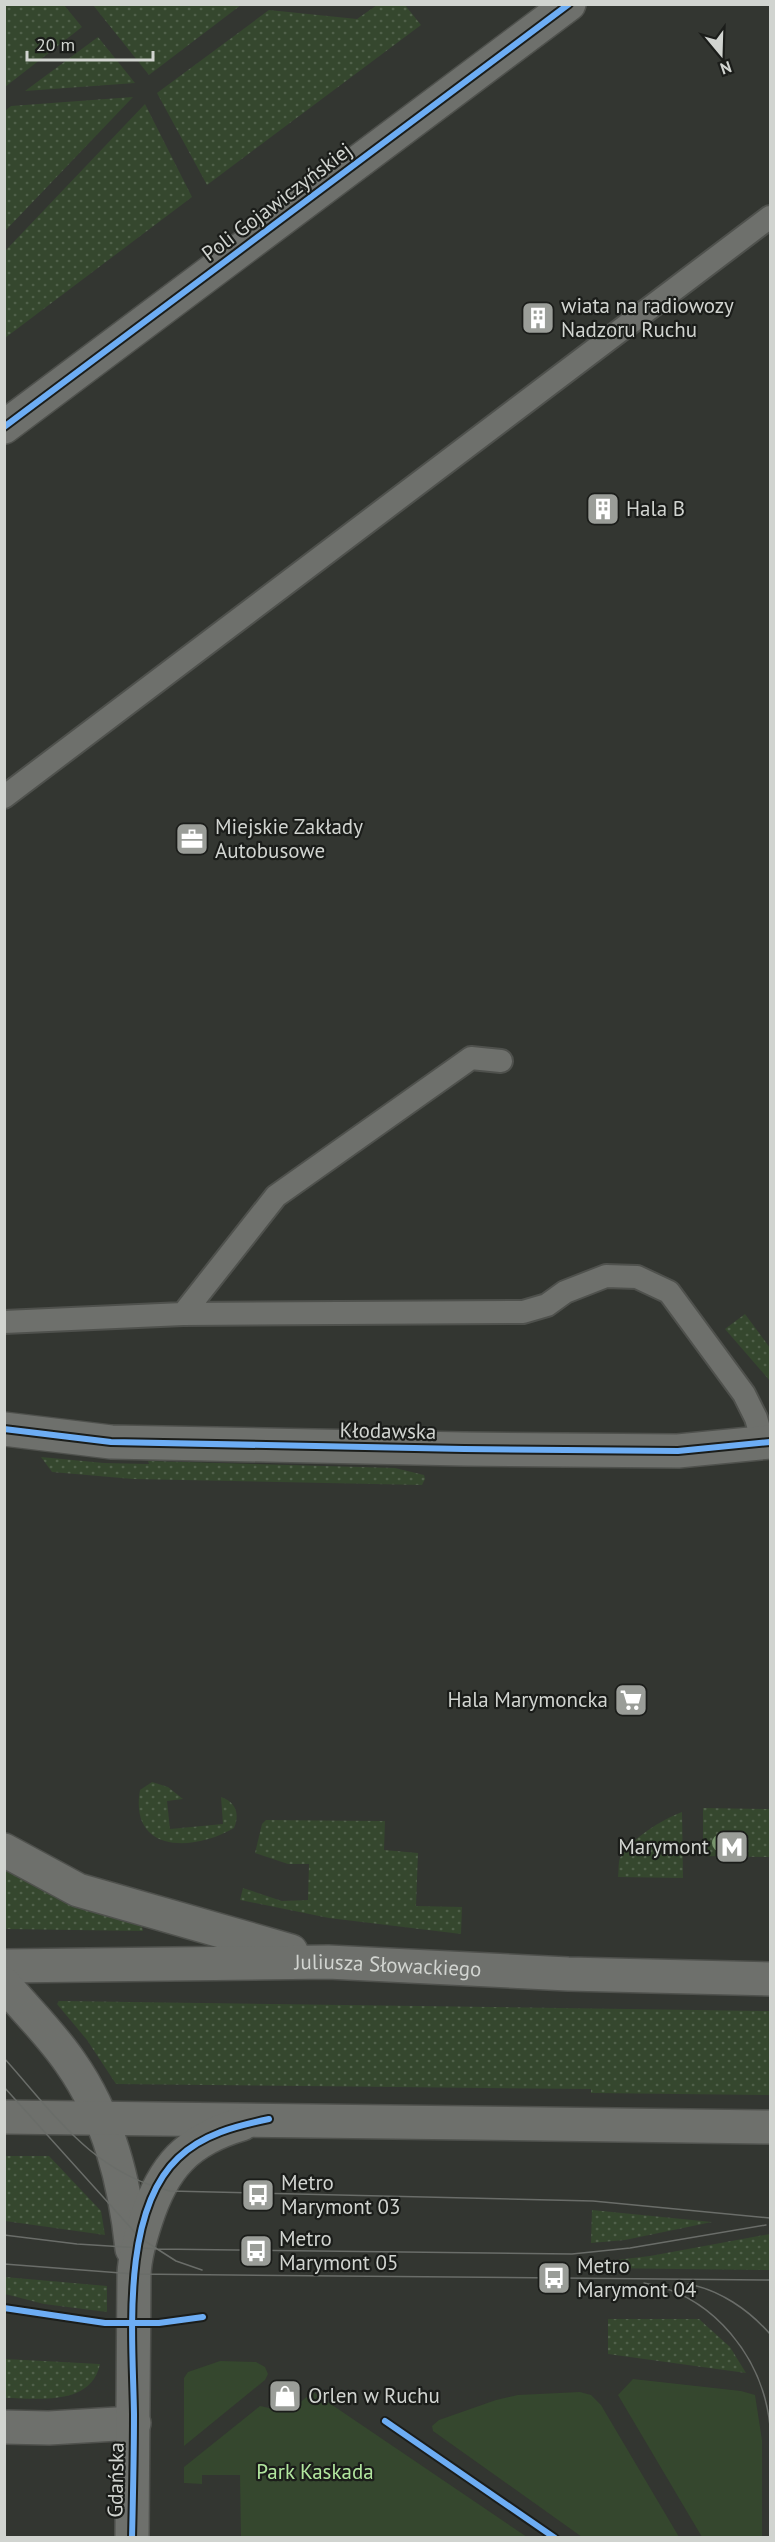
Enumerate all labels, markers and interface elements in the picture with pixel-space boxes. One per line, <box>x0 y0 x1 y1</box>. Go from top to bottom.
scale bar <box>27 24 153 62</box>
north arrow <box>691 24 751 84</box>
text: 20 m <box>36 33 75 56</box>
text: N <box>718 57 734 79</box>
street label: Poli Gojawiczyńskiej <box>196 136 357 267</box>
place label: wiata na radiowozy Nadzoru Ruchu <box>561 292 734 343</box>
building icon: wiata na radiowozy Nadzoru Ruchu <box>520 300 556 336</box>
building icon: Hala B <box>585 491 621 527</box>
place label: Hala B <box>626 495 685 522</box>
place label: Miejskie Zakłady Autobusowe <box>215 813 363 864</box>
office icon: Miejskie Zakłady Autobusowe <box>174 821 210 857</box>
street label: Kłodawska <box>339 1416 437 1445</box>
supermarket icon: Hala Marymoncka <box>613 1682 649 1718</box>
place label: Hala Marymoncka <box>448 1686 608 1713</box>
metro station icon: Marymont <box>714 1829 750 1865</box>
place label: Marymont <box>618 1833 709 1860</box>
street label: Juliusza Słowackiego <box>293 1948 482 1983</box>
place label: Metro Marymont 03 <box>281 2169 400 2220</box>
bus stop icon: Metro Marymont 03 <box>240 2177 276 2213</box>
place label: Metro Marymont 05 <box>279 2225 398 2276</box>
bus stop icon: Metro Marymont 05 <box>238 2233 274 2269</box>
place label: Metro Marymont 04 <box>577 2252 696 2303</box>
bus stop icon: Metro Marymont 04 <box>536 2260 572 2296</box>
shop icon: Orlen w Ruchu <box>267 2378 303 2414</box>
place label: Orlen w Ruchu <box>308 2382 440 2409</box>
street label: Gdańska <box>101 2442 130 2518</box>
park label: Park Kaskada <box>256 2458 374 2485</box>

